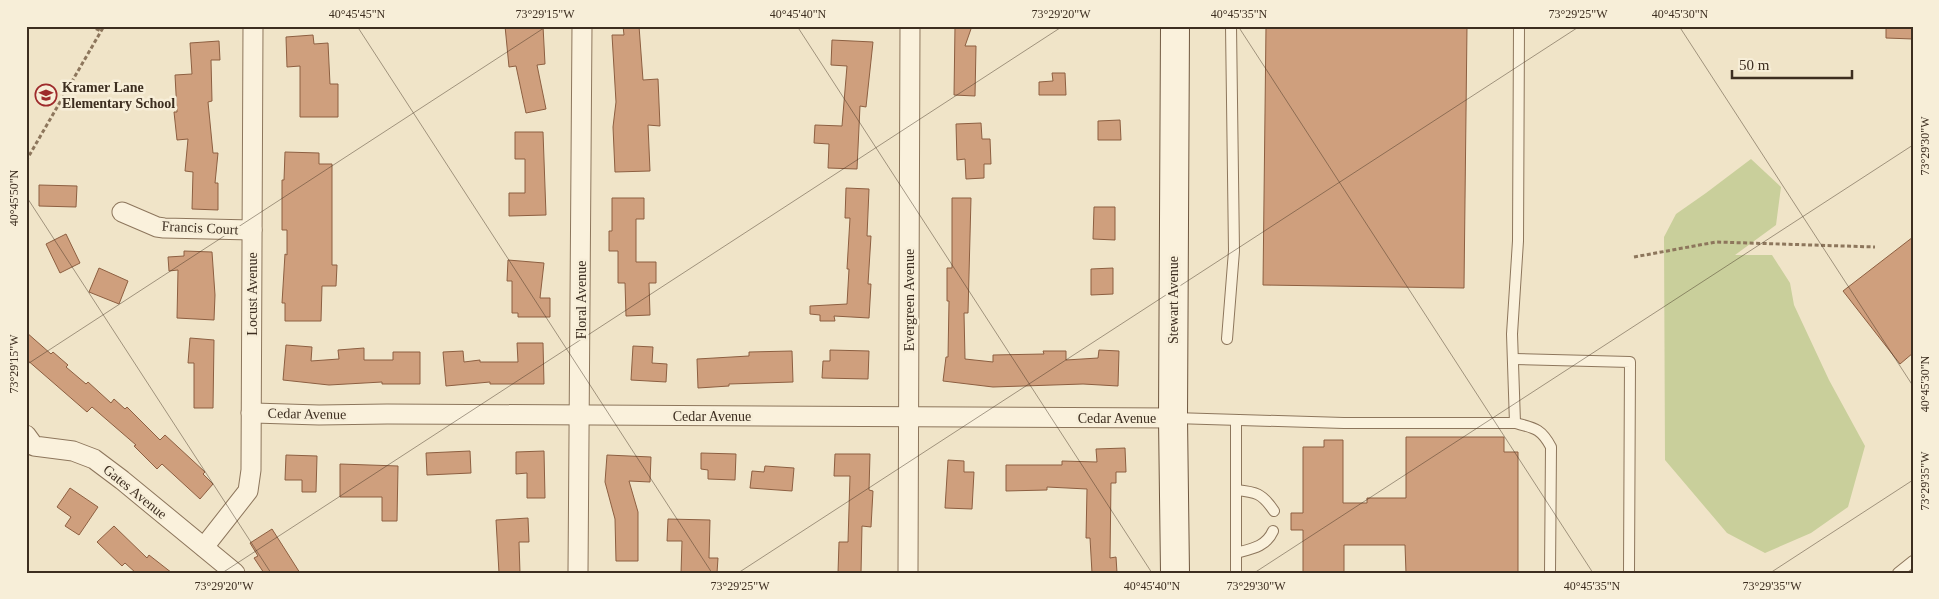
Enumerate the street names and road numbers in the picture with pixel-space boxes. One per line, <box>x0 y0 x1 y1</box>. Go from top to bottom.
street label: Francis Court <box>161 219 239 237</box>
street label: Evergreen Avenue <box>902 249 917 351</box>
street label: Locust Avenue <box>245 252 260 336</box>
street label: Stewart Avenue <box>1166 256 1181 344</box>
street label: Floral Avenue <box>574 261 589 339</box>
street label: Cedar Avenue <box>268 406 346 422</box>
street label: Cedar Avenue <box>673 409 751 424</box>
street label: Cedar Avenue <box>1078 411 1156 426</box>
street label: Gates Avenue <box>100 462 170 522</box>

